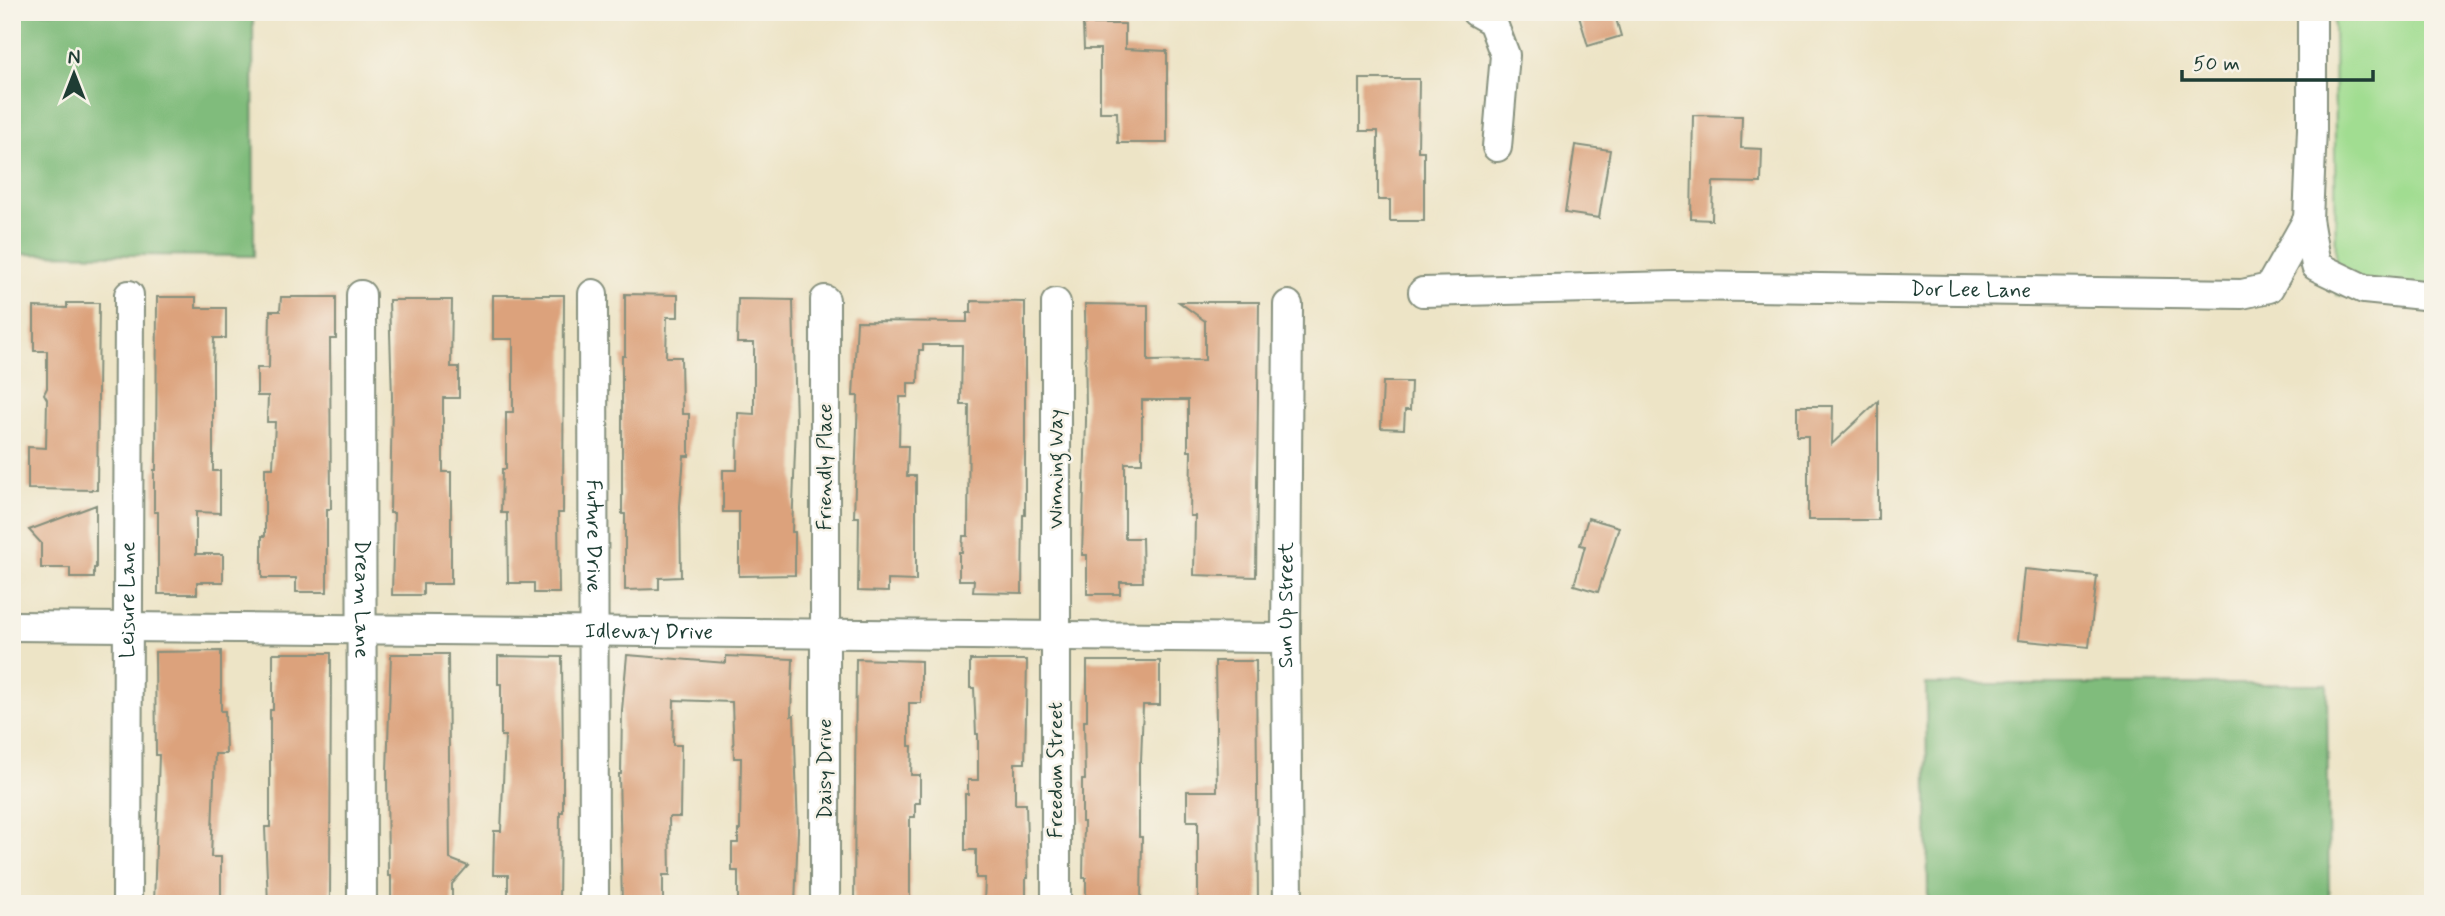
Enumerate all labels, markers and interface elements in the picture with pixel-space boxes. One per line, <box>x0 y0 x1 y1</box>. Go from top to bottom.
north arrow <box>38 38 108 108</box>
scale bar <box>2182 38 2373 82</box>
text: N <box>68 46 80 71</box>
text: 50 m <box>2193 50 2240 78</box>
street label: Dor Lee Lane <box>1910 275 2031 305</box>
street label: Friendly Place <box>811 404 839 530</box>
street label: Winning Way <box>1042 409 1072 529</box>
street label: Future Drive <box>579 479 607 593</box>
street label: Dream Lane <box>347 540 376 658</box>
street label: Sun Up Street <box>1272 541 1301 668</box>
street label: Leisure Lane <box>114 542 142 658</box>
street label: Idleway Drive <box>585 617 713 647</box>
street label: Freedom Street <box>1042 702 1070 838</box>
street label: Daisy Drive <box>811 718 839 820</box>

